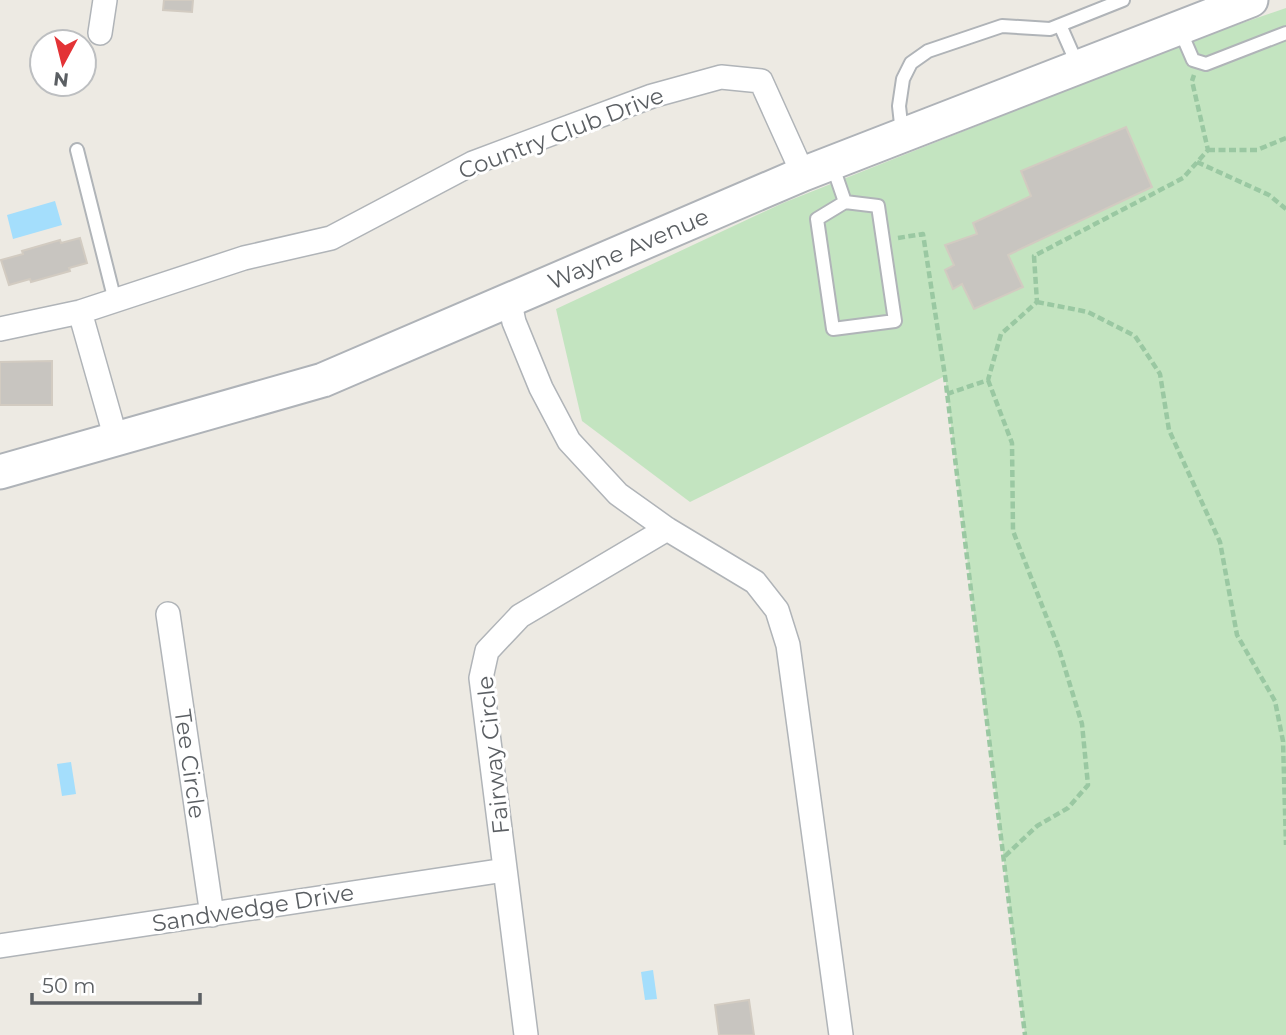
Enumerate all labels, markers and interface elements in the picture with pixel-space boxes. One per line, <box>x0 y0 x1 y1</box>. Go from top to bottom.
north arrow <box>28 28 98 98</box>
text: N <box>52 67 70 92</box>
street label: Country Club Drive <box>454 81 668 185</box>
street label: Wayne Avenue <box>544 202 713 296</box>
street label: Fairway Circle <box>471 674 515 836</box>
street label: Tee Circle <box>168 708 212 820</box>
street label: Sandwedge Drive <box>150 878 356 938</box>
scale bar <box>32 962 200 1006</box>
text: 50 m <box>42 973 96 998</box>

